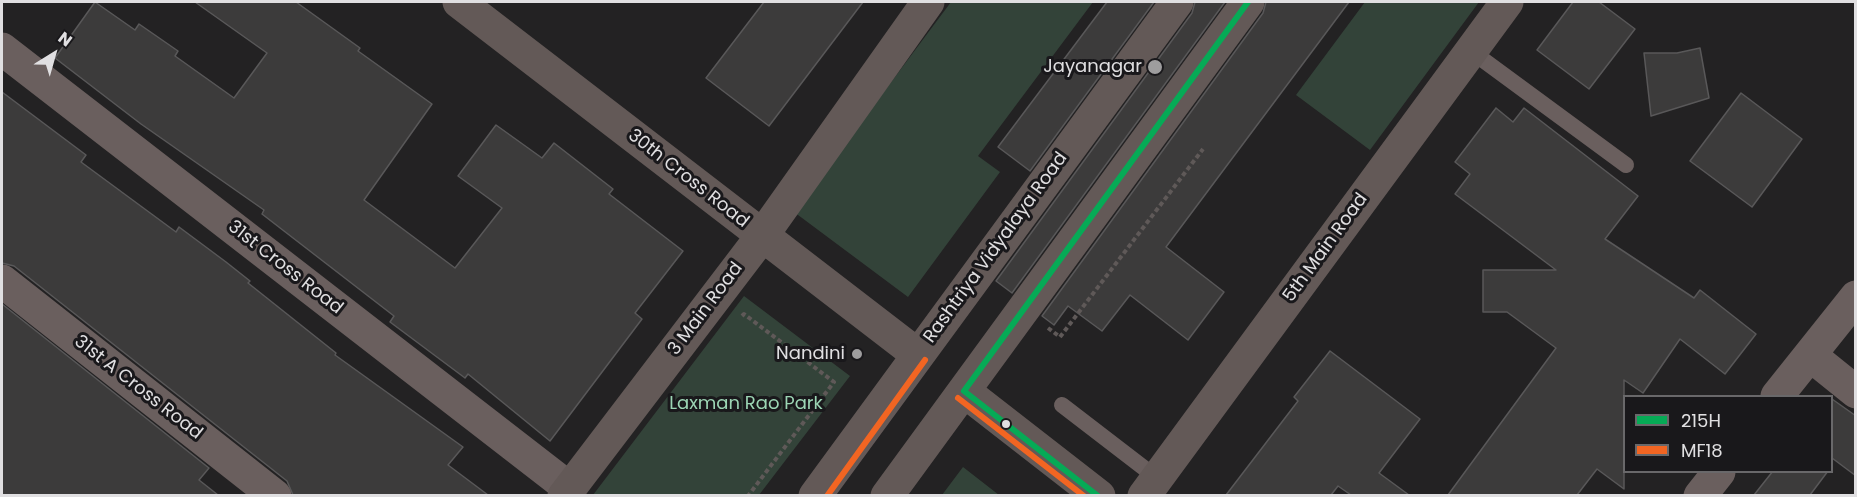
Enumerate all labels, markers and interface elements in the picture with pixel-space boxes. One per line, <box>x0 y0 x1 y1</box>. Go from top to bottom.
north arrow <box>24 24 84 84</box>
text: N <box>53 26 77 52</box>
place label: Jayanagar <box>1043 56 1142 78</box>
marker: Jayanagar <box>1146 58 1164 76</box>
street label: 30th Cross Road <box>623 125 753 233</box>
street label: Rashtriya Vidyalaya Road <box>920 148 1072 348</box>
street label: 5th Main Road <box>1279 189 1373 307</box>
street label: 31st Cross Road <box>223 217 347 319</box>
street label: 3 Main Road <box>664 258 748 360</box>
street label: 31st A Cross Road <box>70 331 206 445</box>
place label: Nandini <box>776 343 845 365</box>
marker: Nandini <box>850 347 864 361</box>
park label: Laxman Rao Park <box>669 393 823 415</box>
legend <box>1623 395 1833 473</box>
text: 215H <box>1681 408 1721 433</box>
unlabelled marker <box>1000 418 1012 430</box>
text: MF18 <box>1681 438 1723 463</box>

